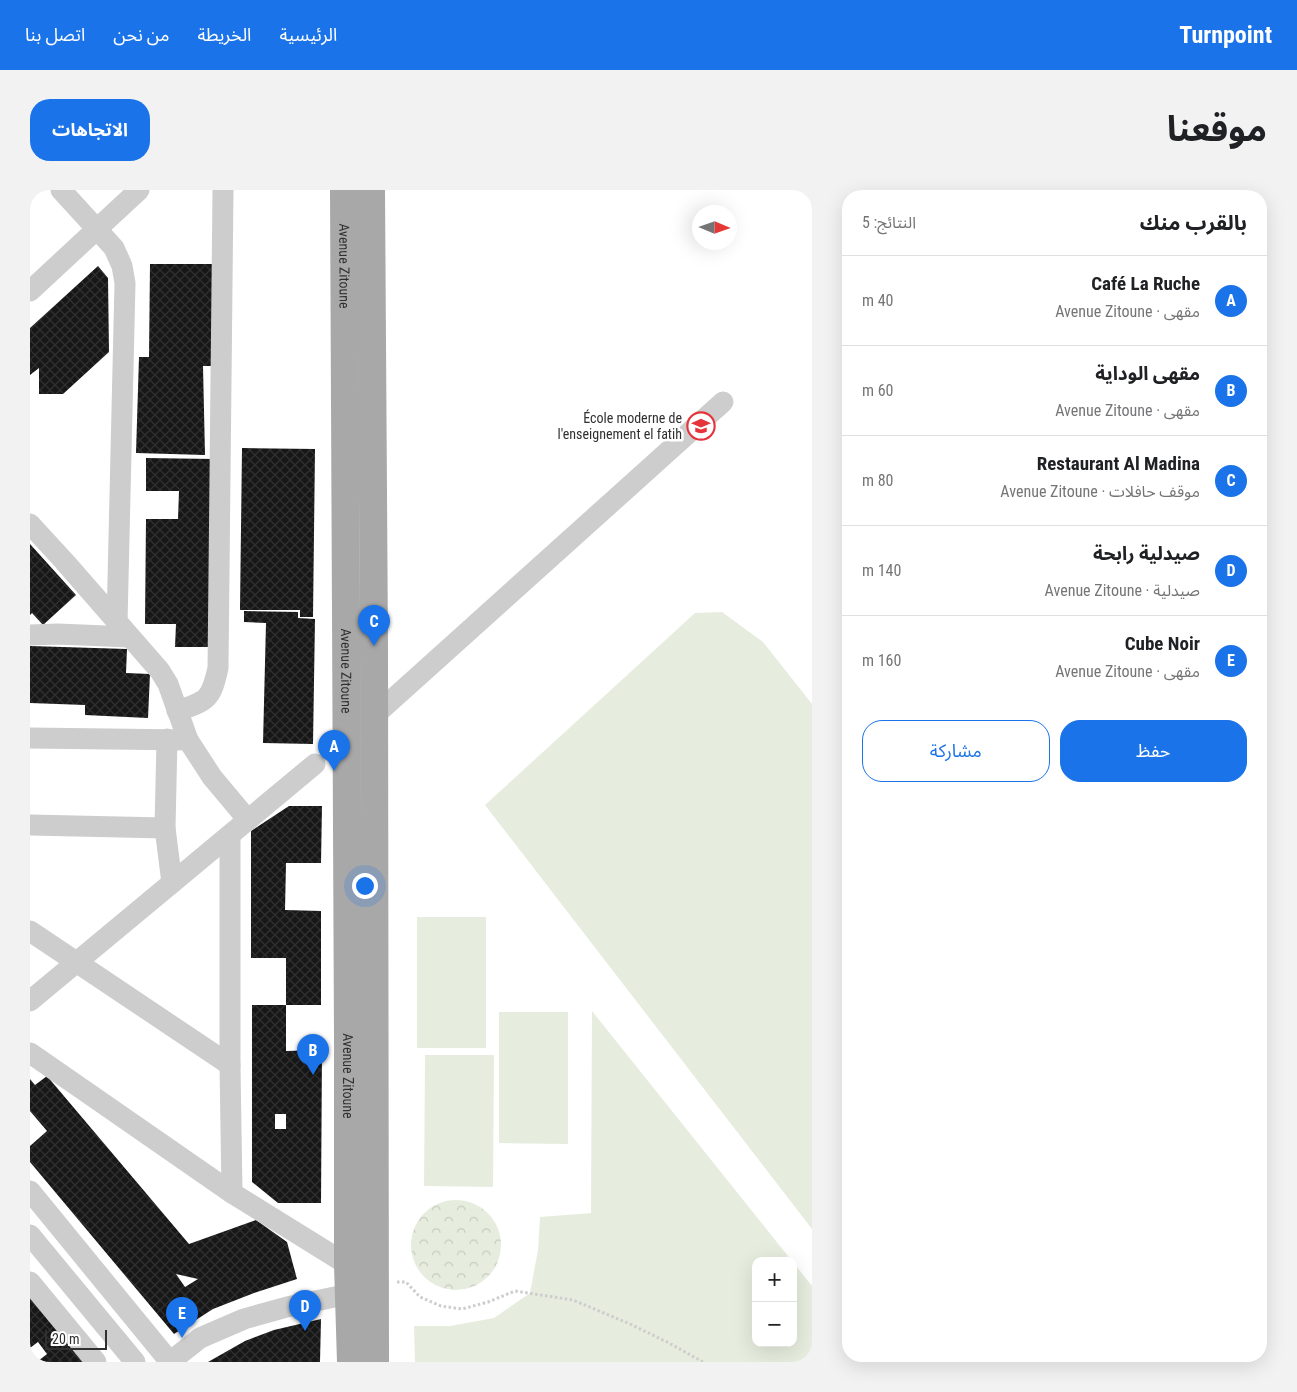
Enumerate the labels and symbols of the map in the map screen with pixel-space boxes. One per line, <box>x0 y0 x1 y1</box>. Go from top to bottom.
north arrow <box>692 205 737 250</box>
street label: Avenue Zitoune <box>336 223 353 309</box>
place label: École moderne de l'enseignement el fatih <box>558 409 682 442</box>
school or university icon: École moderne de l'enseignement el fatih <box>686 411 716 441</box>
pin: C <box>358 605 390 646</box>
street label: Avenue Zitoune <box>338 628 354 714</box>
pin: A <box>318 730 350 771</box>
your location <box>352 873 378 899</box>
street label: Avenue Zitoune <box>340 1033 356 1119</box>
pin: B <box>297 1034 329 1075</box>
pin: D <box>289 1290 321 1331</box>
pin: E <box>166 1297 198 1338</box>
scale bar <box>45 1327 108 1350</box>

